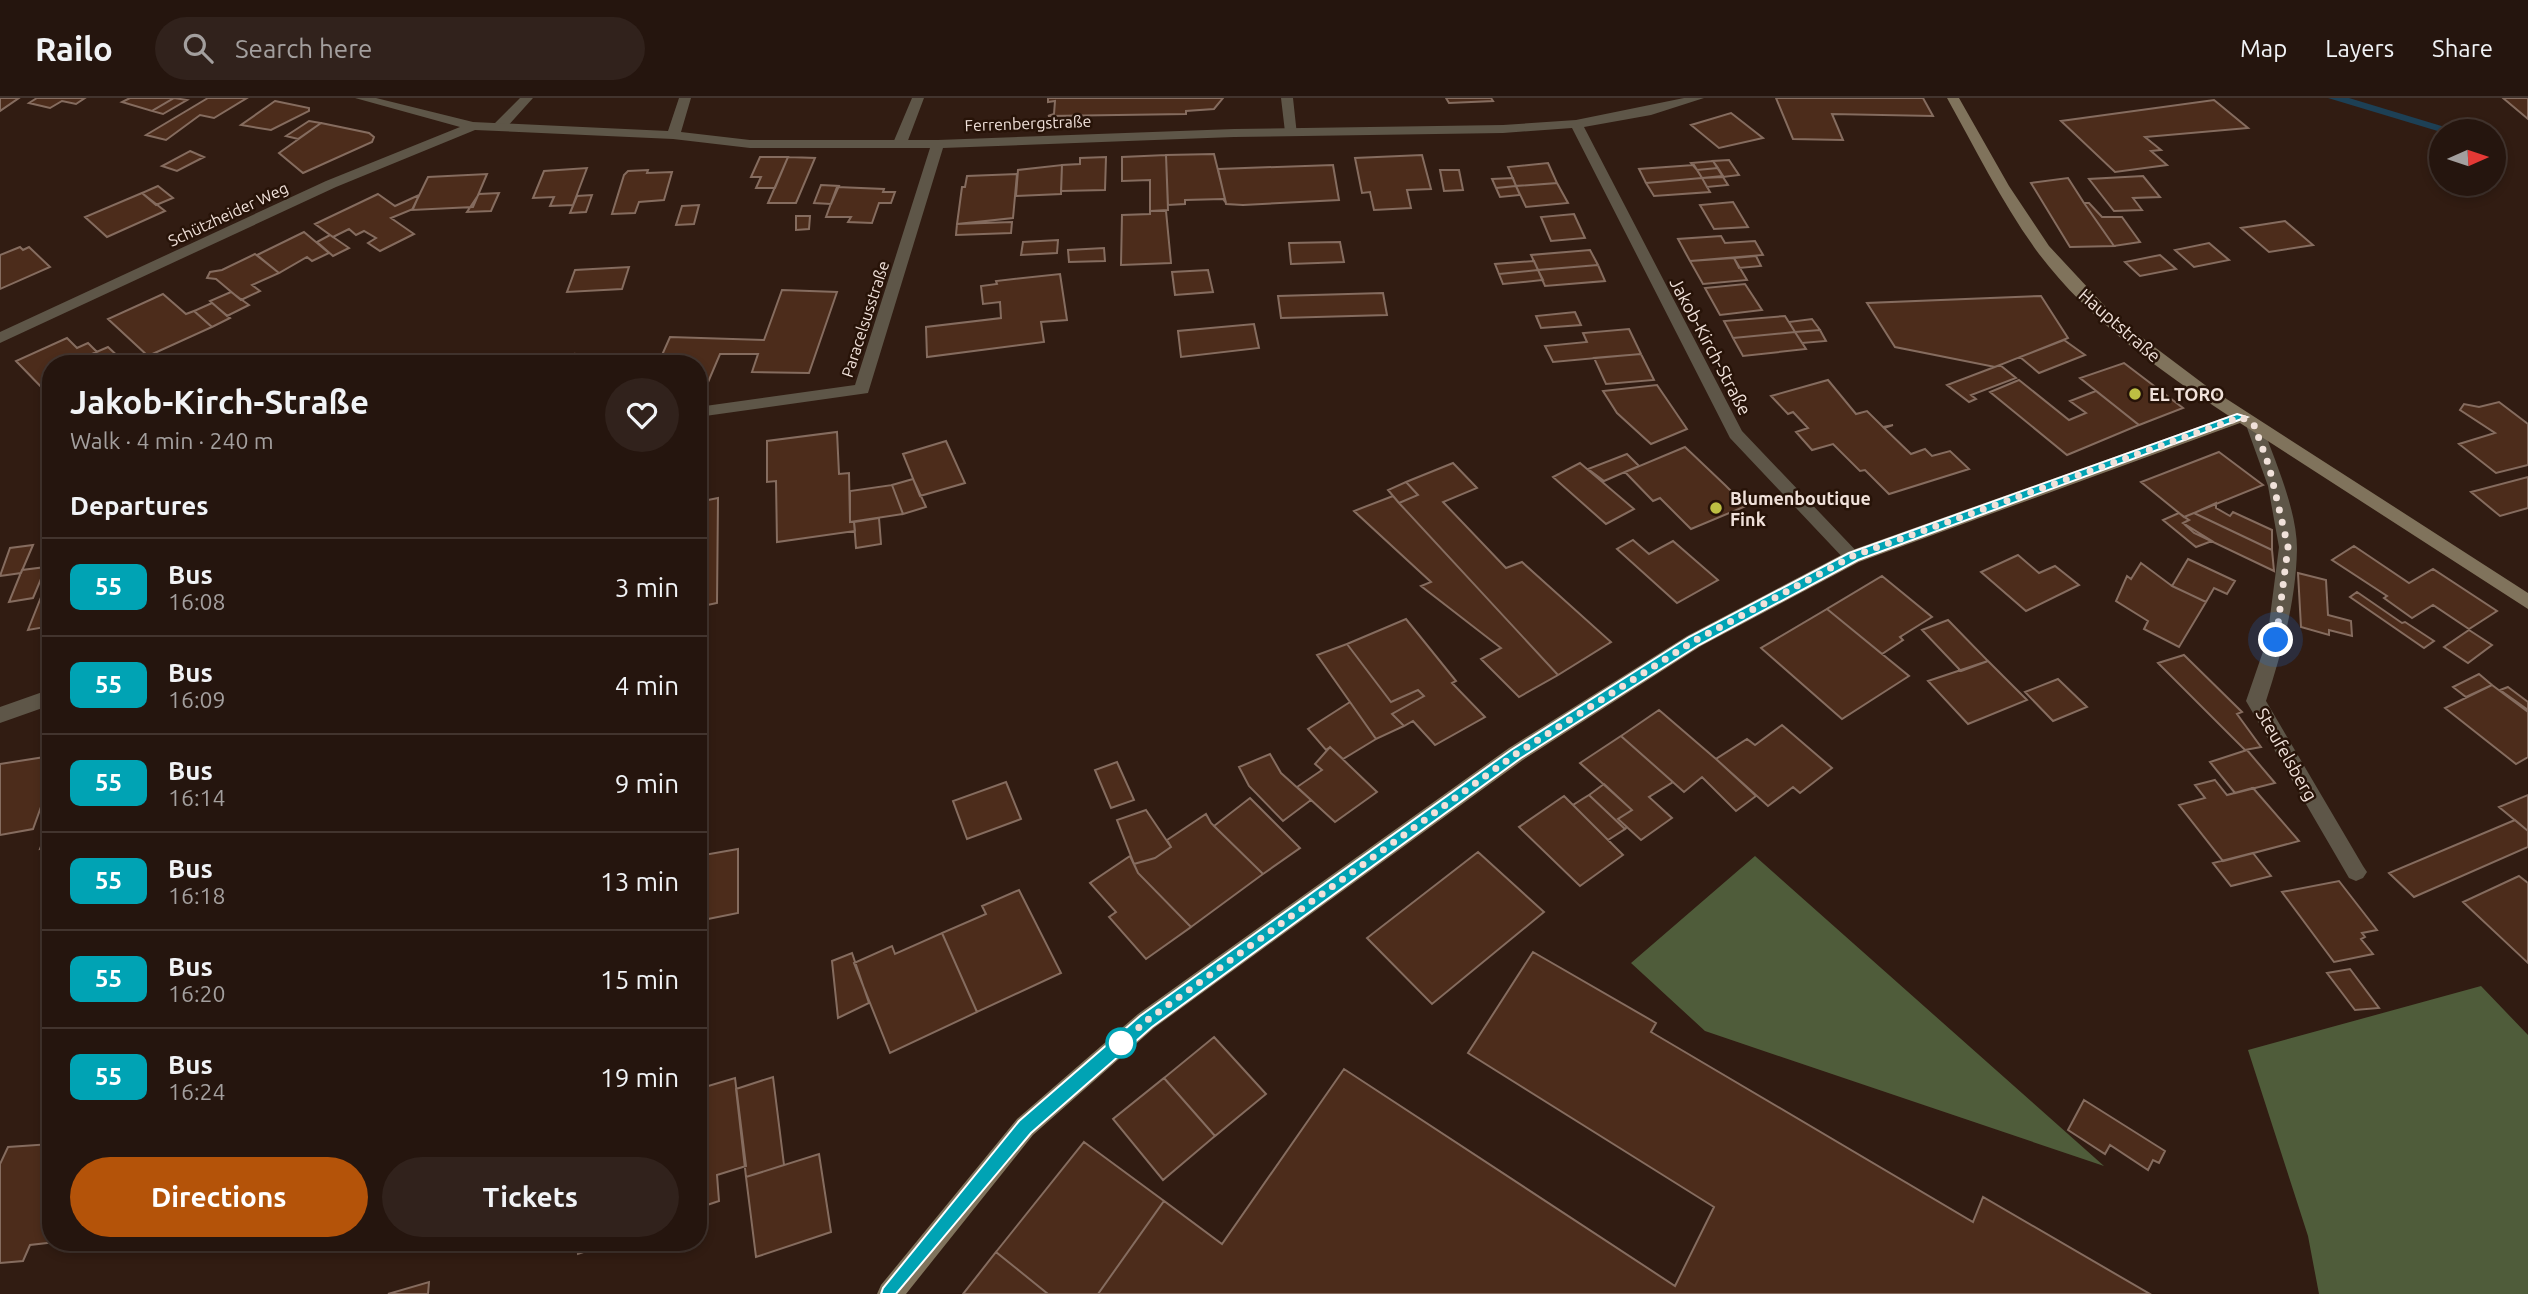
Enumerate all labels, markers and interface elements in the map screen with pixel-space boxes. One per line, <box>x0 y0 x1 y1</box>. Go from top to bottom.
search box <box>155 17 645 80</box>
icon: search <box>179 29 217 67</box>
text: Railo <box>35 30 113 67</box>
text: Search here <box>235 34 372 63</box>
text: Map <box>2240 35 2287 62</box>
text: Layers <box>2325 35 2394 62</box>
text: Share <box>2432 35 2493 62</box>
street label: Ferrenbergstraße <box>964 112 1092 134</box>
north arrow <box>2429 119 2506 196</box>
map controls <box>2429 119 2506 196</box>
street label: Schützheider Weg <box>165 178 291 250</box>
street label: Paracelsusstraße <box>838 259 892 379</box>
street label: Jakob-Kirch-Straße <box>1666 274 1756 418</box>
street label: Hauptstraße <box>2075 284 2165 366</box>
button: heart <box>605 378 679 452</box>
text: Jakob-Kirch-Straße <box>70 383 369 420</box>
place label: EL TORO <box>2149 384 2224 404</box>
marker: EL TORO <box>2127 386 2143 402</box>
text: Walk · 4 min · 240 m <box>70 428 274 453</box>
place label: Blumenboutique Fink <box>1730 488 1871 529</box>
text: Departures <box>70 491 208 520</box>
marker: Blumenboutique Fink <box>1708 500 1724 516</box>
text: Bus <box>168 560 213 589</box>
text: 55 <box>95 573 122 600</box>
text: 3 min <box>615 573 679 602</box>
text: 16:08 <box>168 589 226 614</box>
your location <box>2258 622 2293 657</box>
text: Bus <box>168 658 213 687</box>
text: 55 <box>95 671 122 698</box>
text: 4 min <box>615 671 679 700</box>
text: 16:09 <box>168 687 226 712</box>
street label: Steufelsberg <box>2252 704 2322 804</box>
text: Bus <box>168 756 213 785</box>
text: 55 <box>95 769 122 796</box>
text: 9 min <box>615 769 679 798</box>
text: 16:14 <box>168 785 226 810</box>
text: Bus <box>168 854 213 883</box>
text: 55 <box>95 867 122 894</box>
text: 13 min <box>600 867 679 896</box>
text: 16:18 <box>168 883 226 908</box>
text: Bus <box>168 952 213 981</box>
text: 55 <box>95 965 122 992</box>
text: 15 min <box>600 965 679 994</box>
text: 16:20 <box>168 981 226 1006</box>
unlabelled marker <box>1106 1028 1136 1058</box>
text: Bus <box>168 1050 213 1079</box>
text: 55 <box>95 1063 122 1090</box>
text: 19 min <box>600 1063 679 1092</box>
text: 16:24 <box>168 1079 226 1104</box>
button: Directions <box>70 1157 368 1237</box>
button: Tickets <box>382 1157 679 1237</box>

